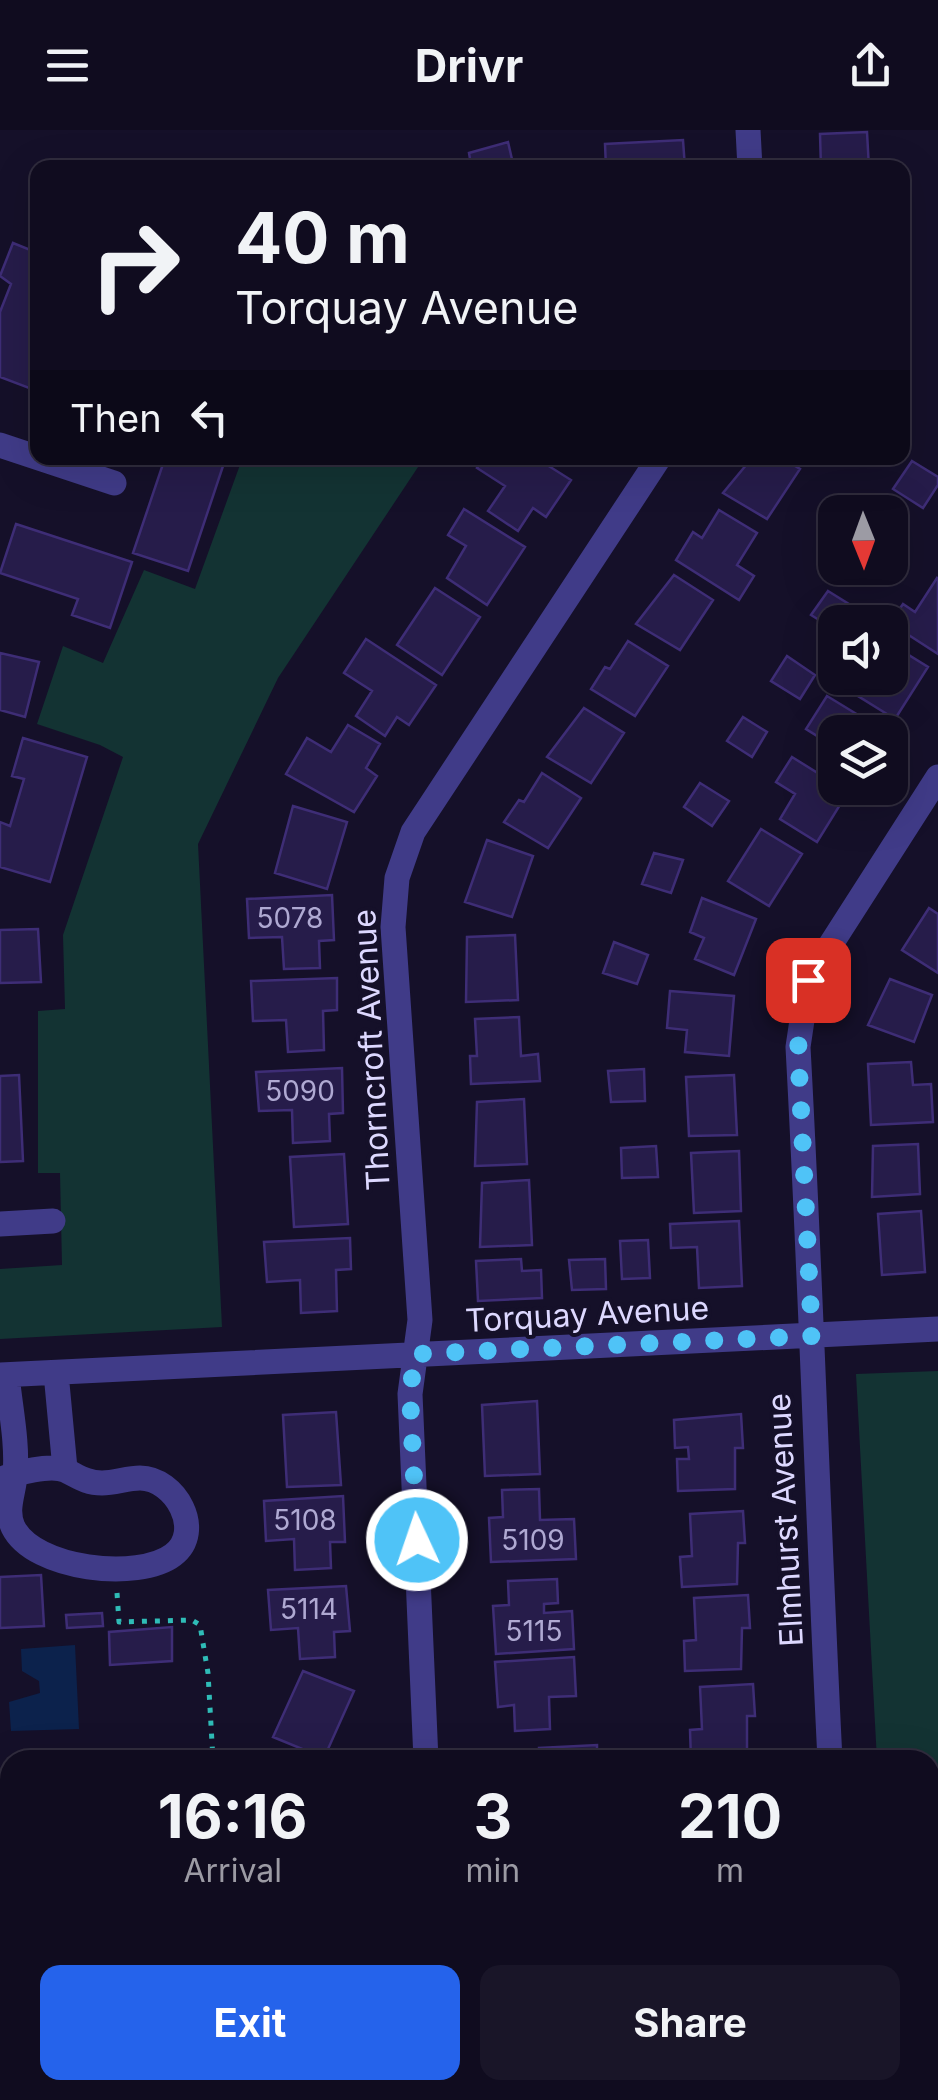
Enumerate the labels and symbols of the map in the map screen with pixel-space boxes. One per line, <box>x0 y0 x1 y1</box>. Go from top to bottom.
north arrow <box>818 495 908 585</box>
house number: 5078 <box>257 901 323 935</box>
street label: Thorncroft Avenue <box>344 908 398 1192</box>
pin <box>766 938 851 1023</box>
house number: 5090 <box>265 1074 335 1108</box>
street label: Torquay Avenue <box>464 1288 710 1340</box>
street label: Elmhurst Avenue <box>759 1392 811 1648</box>
position arrow <box>365 1488 469 1592</box>
house number: 5108 <box>273 1503 337 1537</box>
house number: 5109 <box>501 1523 565 1557</box>
house number: 5114 <box>280 1592 338 1626</box>
house number: 5115 <box>506 1614 562 1648</box>

